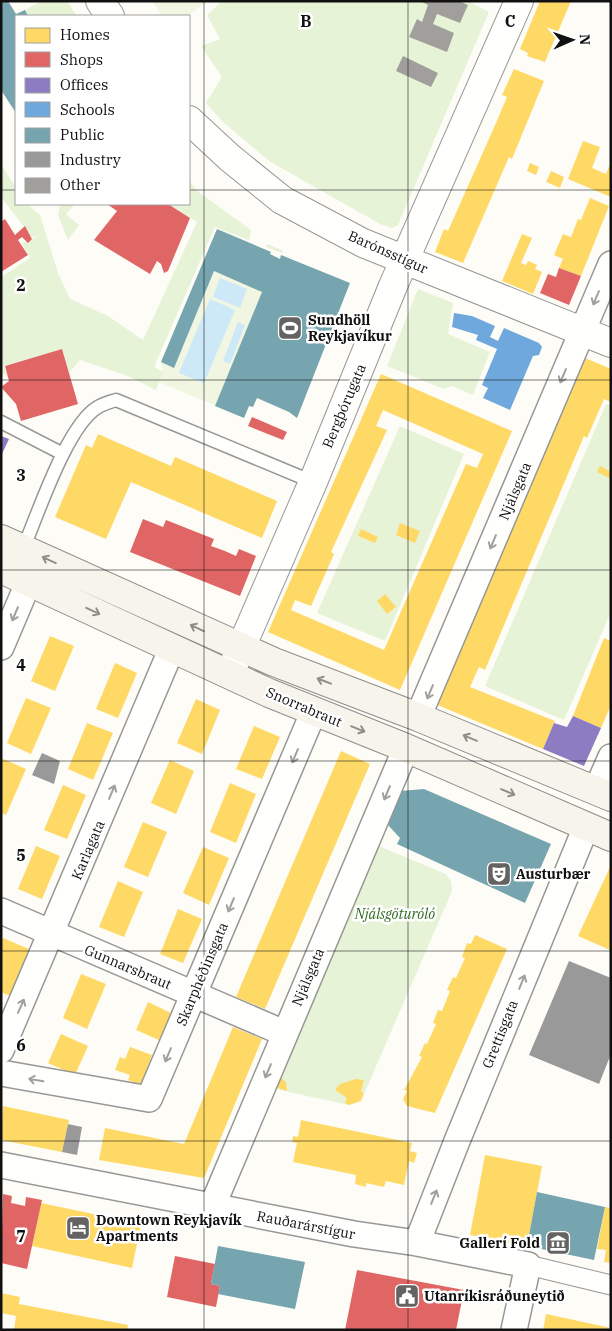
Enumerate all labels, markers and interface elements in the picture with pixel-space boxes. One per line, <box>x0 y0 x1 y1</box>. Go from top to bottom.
text: B <box>300 11 312 31</box>
text: C <box>505 11 515 31</box>
legend <box>15 15 190 205</box>
north arrow <box>547 15 597 65</box>
text: Homes <box>60 25 110 44</box>
text: N <box>576 34 594 45</box>
text: Shops <box>60 50 103 69</box>
text: Offices <box>60 75 108 94</box>
text: Schools <box>60 100 115 119</box>
text: Public <box>60 125 105 144</box>
text: Industry <box>60 150 121 169</box>
text: Other <box>60 175 100 194</box>
street label: Barónsstígur <box>345 226 431 278</box>
text: 2 <box>16 275 26 295</box>
one-way arrow <box>591 290 601 305</box>
place label: Sundhöll Reykjavíkur <box>308 311 392 345</box>
sports icon: Sundhöll Reykjavíkur <box>277 315 303 341</box>
street label: Bergþórugata <box>318 361 370 451</box>
one-way arrow <box>558 368 567 384</box>
street label: Njálsgata <box>495 459 535 523</box>
text: 3 <box>16 465 26 485</box>
one-way arrow <box>488 534 497 549</box>
one-way arrow <box>42 555 57 565</box>
one-way arrow <box>10 606 20 621</box>
one-way arrow <box>85 607 100 617</box>
one-way arrow <box>190 622 205 632</box>
text: 4 <box>16 655 26 675</box>
one-way arrow <box>317 676 332 685</box>
street label: Snorrabraut <box>263 683 345 731</box>
one-way arrow <box>424 684 434 699</box>
one-way arrow <box>350 724 365 734</box>
one-way arrow <box>463 733 478 743</box>
one-way arrow <box>289 748 299 763</box>
one-way arrow <box>107 785 117 800</box>
one-way arrow <box>381 785 391 800</box>
one-way arrow <box>500 788 515 798</box>
street label: Karlagata <box>67 817 109 883</box>
text: 5 <box>16 845 26 865</box>
theatre icon: Austurbær <box>486 861 512 887</box>
place label: Austurbær <box>516 865 591 883</box>
one-way arrow <box>226 897 236 912</box>
park label: Njálsgöturóló <box>354 905 435 923</box>
street label: Skarphéðinsgata <box>172 919 232 1029</box>
street label: Gunnarsbraut <box>82 941 174 993</box>
street label: Njálsgata <box>288 945 328 1009</box>
one-way arrow <box>517 975 527 990</box>
street label: Grettisgata <box>478 997 522 1071</box>
one-way arrow <box>16 999 26 1014</box>
text: 6 <box>16 1035 26 1055</box>
one-way arrow <box>162 1047 172 1062</box>
one-way arrow <box>263 1063 272 1078</box>
one-way arrow <box>28 1074 44 1084</box>
one-way arrow <box>430 1190 439 1206</box>
street label: Rauðarárstígur <box>255 1207 357 1244</box>
place label: Downtown Reykjavík Apartments <box>96 1211 242 1245</box>
hotel icon: Downtown Reykjavík Apartments <box>65 1215 91 1241</box>
text: 7 <box>16 1226 26 1246</box>
museum icon: Gallerí Fold <box>545 1230 571 1256</box>
place label: Gallerí Fold <box>459 1234 540 1252</box>
public building icon: Utanríkisráðuneytið <box>394 1283 420 1309</box>
place label: Utanríkisráðuneytið <box>424 1287 565 1305</box>

